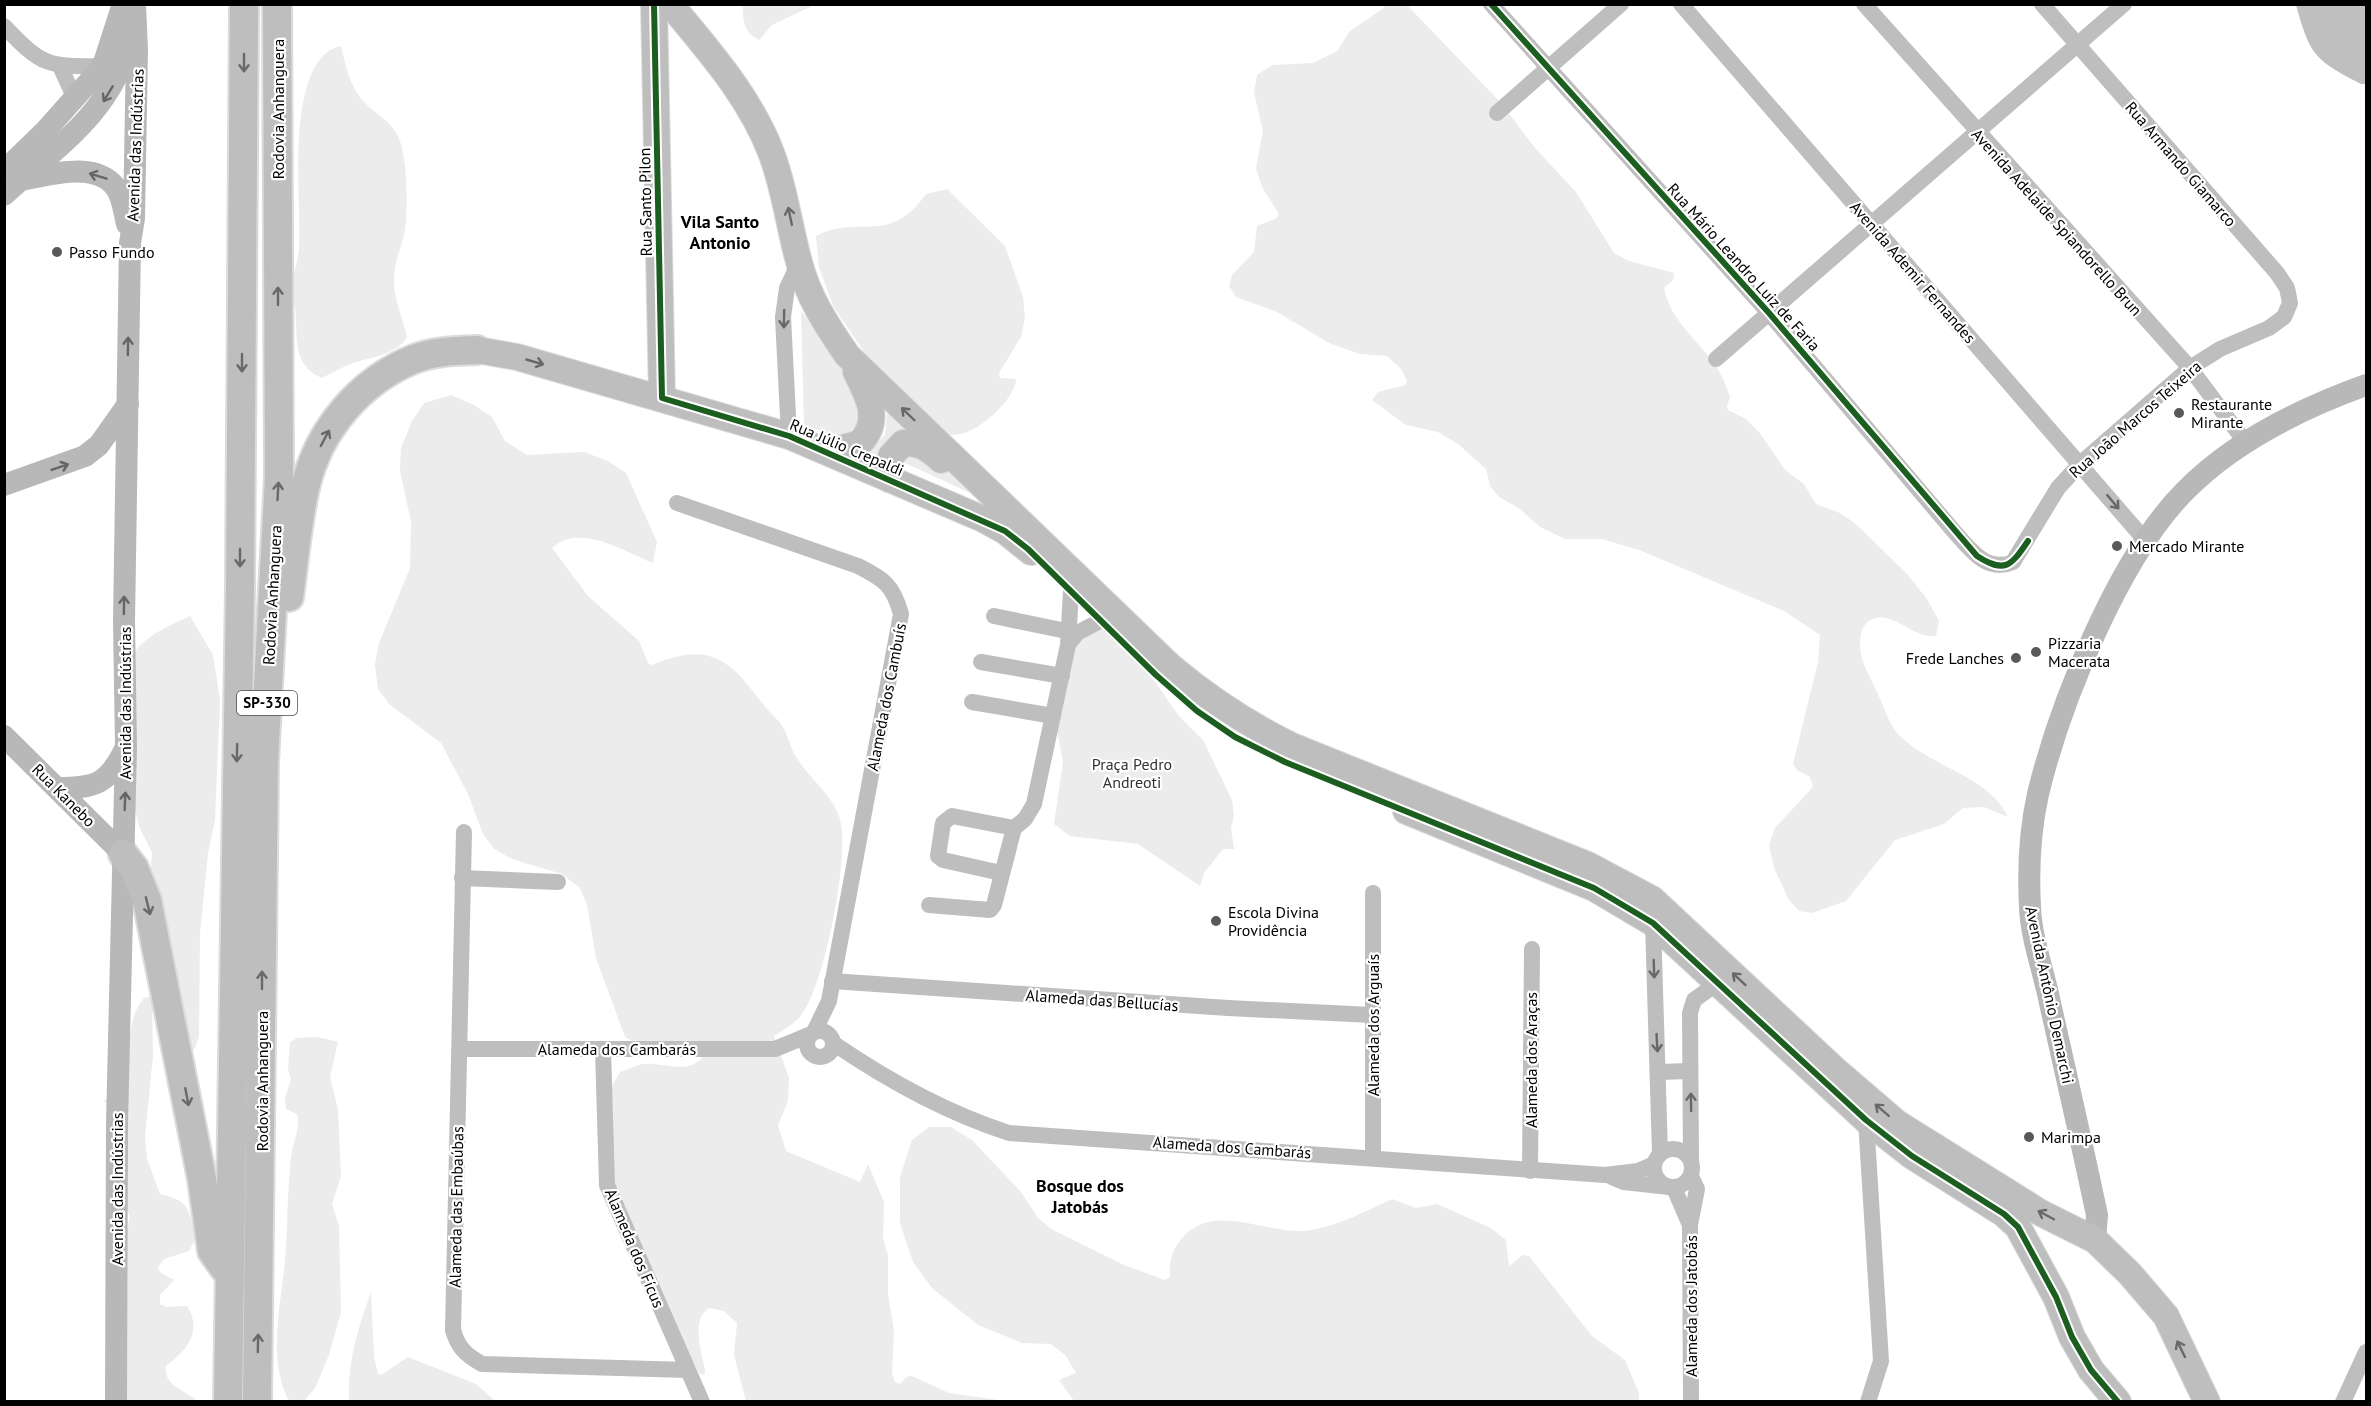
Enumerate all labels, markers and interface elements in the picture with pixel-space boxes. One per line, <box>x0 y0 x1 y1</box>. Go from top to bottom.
street label: Rodovia Anhanguera <box>268 39 288 179</box>
one-way arrow <box>238 52 250 72</box>
street label: Avenida das Indústrias <box>122 68 148 222</box>
one-way arrow <box>102 85 114 102</box>
street label: Rua Armando Giamarco <box>2121 97 2241 231</box>
street label: Avenida Adelaide Spiandorello Brun <box>1968 124 2146 320</box>
street label: Rua Santo Pilon <box>634 147 656 257</box>
one-way arrow <box>89 170 108 181</box>
street label: Rua Mário Leandro Luiz de Faria <box>1663 179 1825 355</box>
street label: Avenida Ademir Fernandes <box>1846 197 1980 347</box>
one-way arrow <box>784 207 795 226</box>
district label: Vila Santo Antonio <box>680 210 760 254</box>
place label: Passo Fundo <box>69 242 154 262</box>
marker: Passo Fundo <box>50 245 64 259</box>
one-way arrow <box>272 287 284 307</box>
one-way arrow <box>778 308 790 328</box>
one-way arrow <box>123 336 134 356</box>
one-way arrow <box>236 352 248 372</box>
street label: Rua João Marcos Teixeira <box>2065 356 2205 482</box>
one-way arrow <box>525 357 544 368</box>
place label: Restaurante Mirante <box>2191 394 2272 432</box>
marker: Restaurante Mirante <box>2172 406 2186 420</box>
one-way arrow <box>900 407 915 421</box>
street label: Rua Júlio Crepaldi <box>787 414 907 480</box>
one-way arrow <box>320 429 332 447</box>
one-way arrow <box>50 460 69 471</box>
one-way arrow <box>272 482 283 502</box>
one-way arrow <box>2106 493 2119 509</box>
street label: Rodovia Anhanguera <box>258 524 286 666</box>
place label: Mercado Mirante <box>2129 536 2244 556</box>
marker: Mercado Mirante <box>2110 539 2124 553</box>
one-way arrow <box>234 547 246 567</box>
one-way arrow <box>119 595 130 615</box>
street label: Alameda dos Cambuís <box>862 621 910 773</box>
street label: Avenida das Indústrias <box>115 626 135 780</box>
place label: Pizzaria Macerata <box>2048 633 2110 671</box>
marker: Pizzaria Macerata <box>2029 645 2043 659</box>
place label: Frede Lanches <box>1906 648 2004 668</box>
marker: Frede Lanches <box>2009 651 2023 665</box>
road number: SP-330 <box>237 691 297 715</box>
one-way arrow <box>232 742 243 762</box>
park label: Praça Pedro Andreoti <box>1092 754 1172 792</box>
street label: Rua Kanebo <box>28 759 100 831</box>
one-way arrow <box>119 791 130 811</box>
one-way arrow <box>143 896 155 915</box>
place label: Escola Divina Providência <box>1228 902 1319 940</box>
street label: Avenida Antônio Demarchi <box>2021 904 2079 1086</box>
marker: Escola Divina Providência <box>1209 914 1223 928</box>
street label: Alameda dos Arguaís <box>1363 953 1383 1096</box>
one-way arrow <box>1648 958 1660 978</box>
one-way arrow <box>256 971 268 991</box>
one-way arrow <box>1731 971 1746 986</box>
street label: Alameda das Bellucías <box>1025 985 1179 1015</box>
street label: Alameda dos Araças <box>1521 992 1541 1128</box>
street label: Rodovia Anhanguera <box>252 1011 272 1151</box>
one-way arrow <box>1651 1033 1662 1052</box>
street label: Alameda dos Cambarás <box>538 1039 697 1059</box>
one-way arrow <box>182 1087 193 1107</box>
one-way arrow <box>1685 1093 1697 1113</box>
one-way arrow <box>1874 1104 1890 1117</box>
street label: Avenida das Indústrias <box>107 1112 127 1266</box>
street label: Alameda das Embaúbas <box>445 1126 467 1288</box>
place label: Marimpa <box>2041 1127 2101 1147</box>
marker: Marimpa <box>2022 1130 2036 1144</box>
street label: Alameda dos Cambarás <box>1152 1131 1312 1163</box>
district label: Bosque dos Jatobás <box>1036 1174 1124 1218</box>
street label: Alameda dos Fícus <box>601 1186 669 1311</box>
one-way arrow <box>2038 1209 2056 1220</box>
street label: Alameda dos Jatobás <box>1681 1235 1701 1377</box>
one-way arrow <box>253 1334 264 1354</box>
one-way arrow <box>2175 1340 2187 1358</box>

